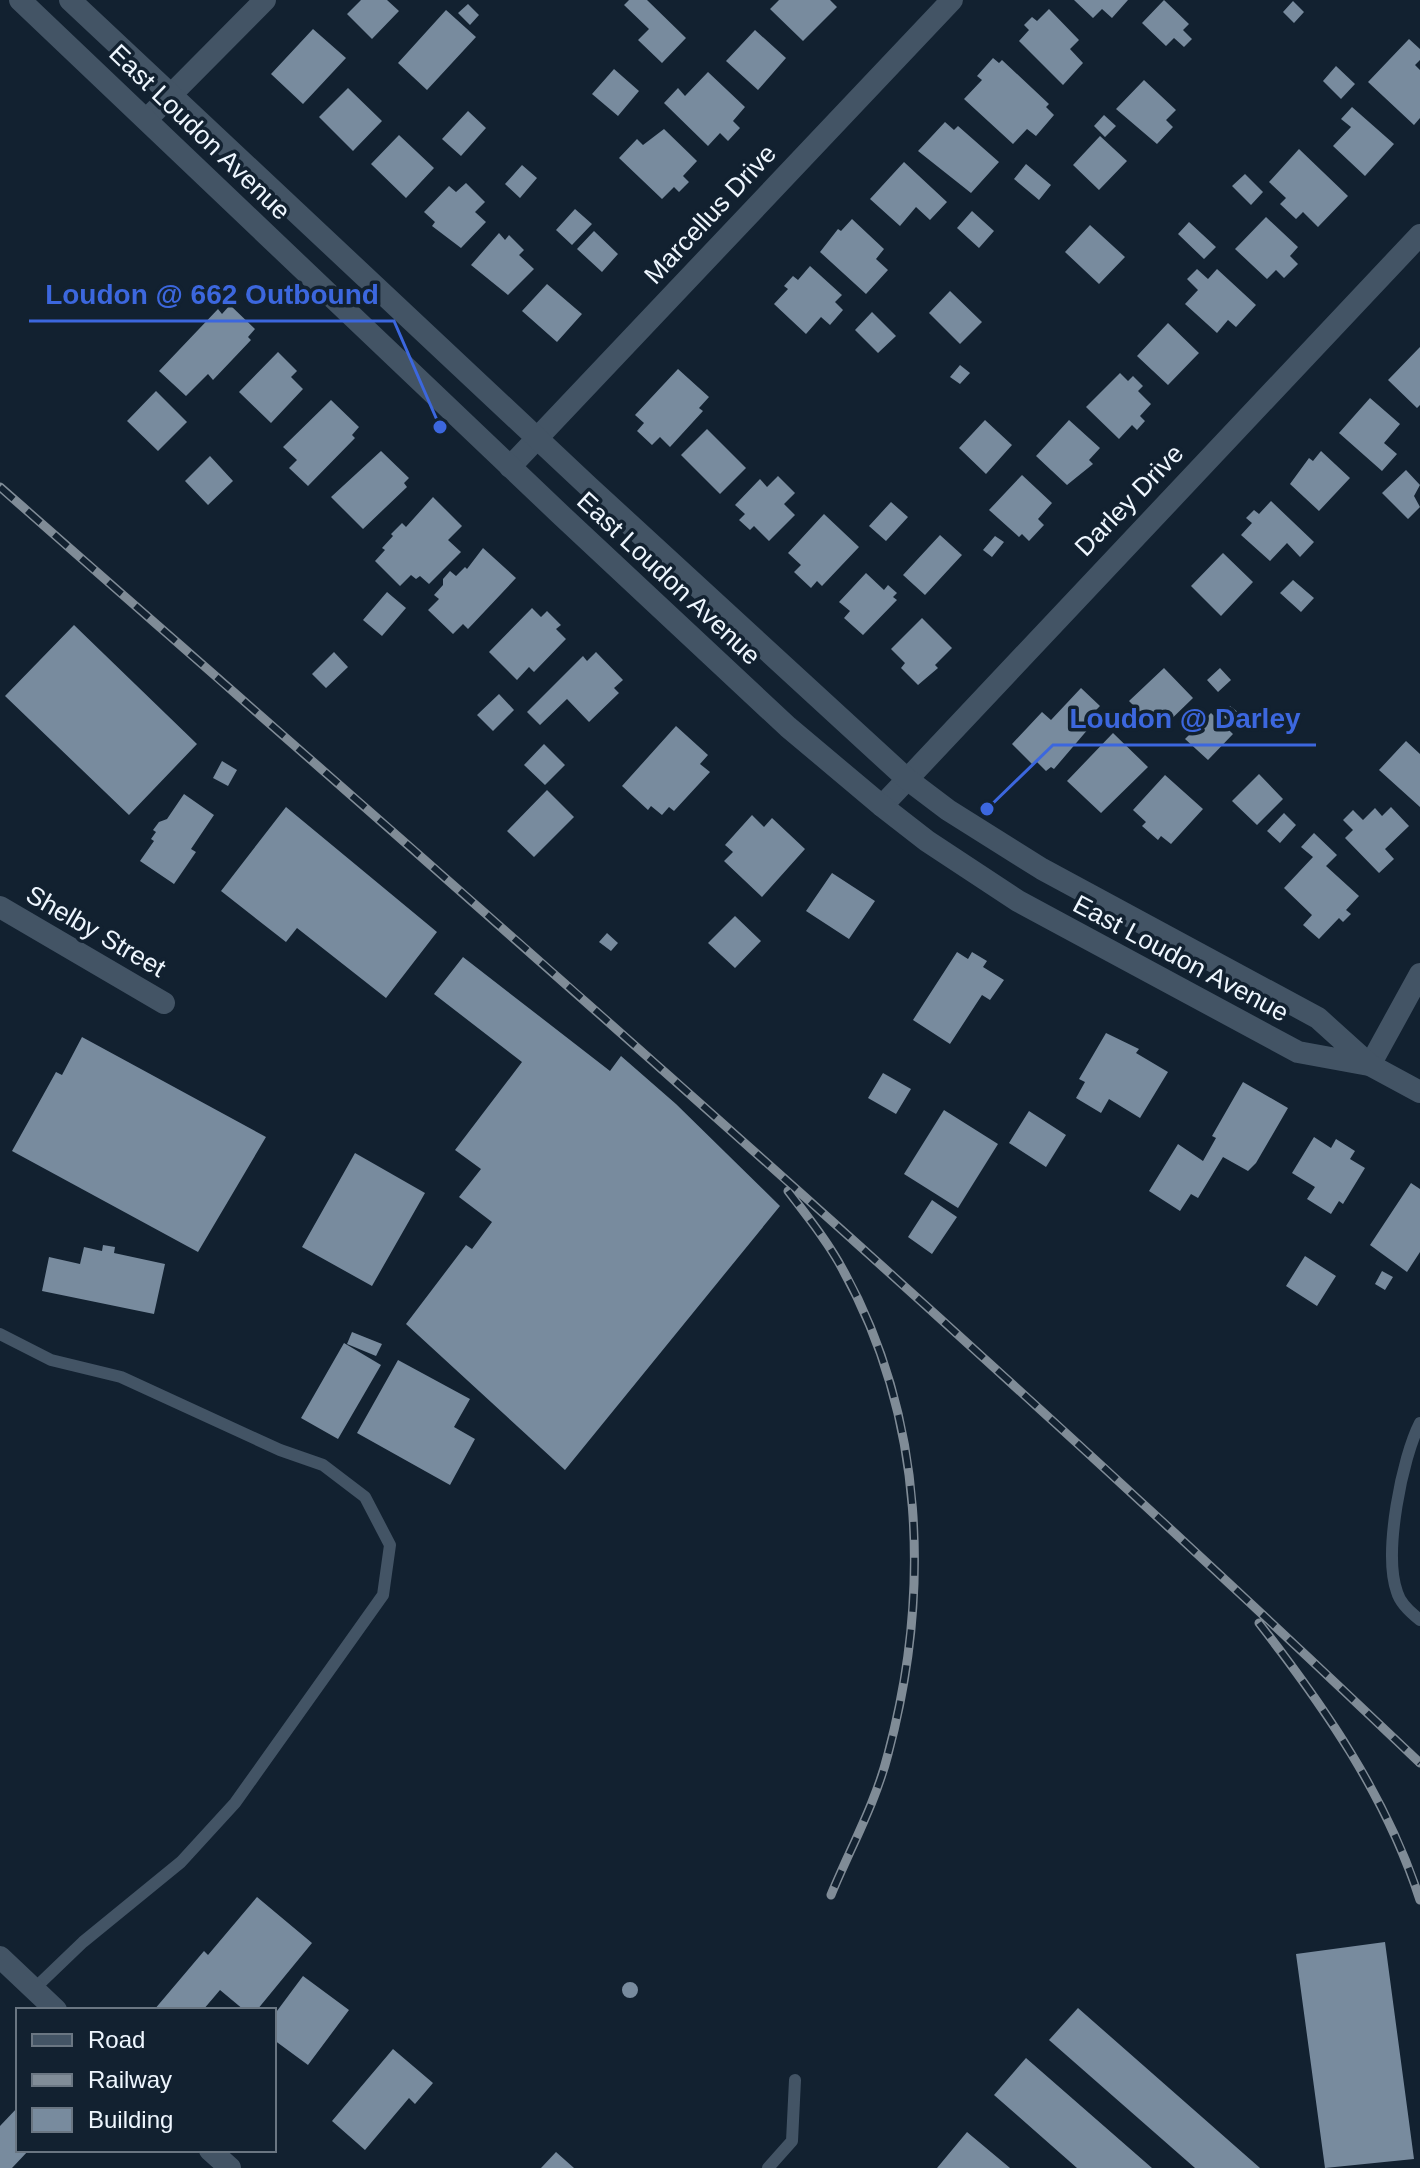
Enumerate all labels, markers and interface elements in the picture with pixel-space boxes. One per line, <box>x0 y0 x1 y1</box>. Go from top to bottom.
street label: East Loudon Avenue <box>103 38 297 226</box>
street label: Marcellus Drive <box>638 138 782 290</box>
callout: Loudon @ 662 Outbound <box>29 269 394 321</box>
text: Loudon @ 662 Outbound <box>45 279 379 310</box>
street label: Darley Drive <box>1069 438 1189 562</box>
street label: East Loudon Avenue <box>571 485 767 671</box>
callout: Loudon @ Darley <box>1053 693 1316 745</box>
text: Loudon @ Darley <box>1069 703 1301 734</box>
street label: Shelby Street <box>21 879 172 983</box>
street label: East Loudon Avenue <box>1068 889 1294 1027</box>
legend <box>16 2008 276 2152</box>
text: Road <box>88 2026 145 2053</box>
text: Railway <box>88 2066 172 2093</box>
text: Building <box>88 2106 173 2133</box>

